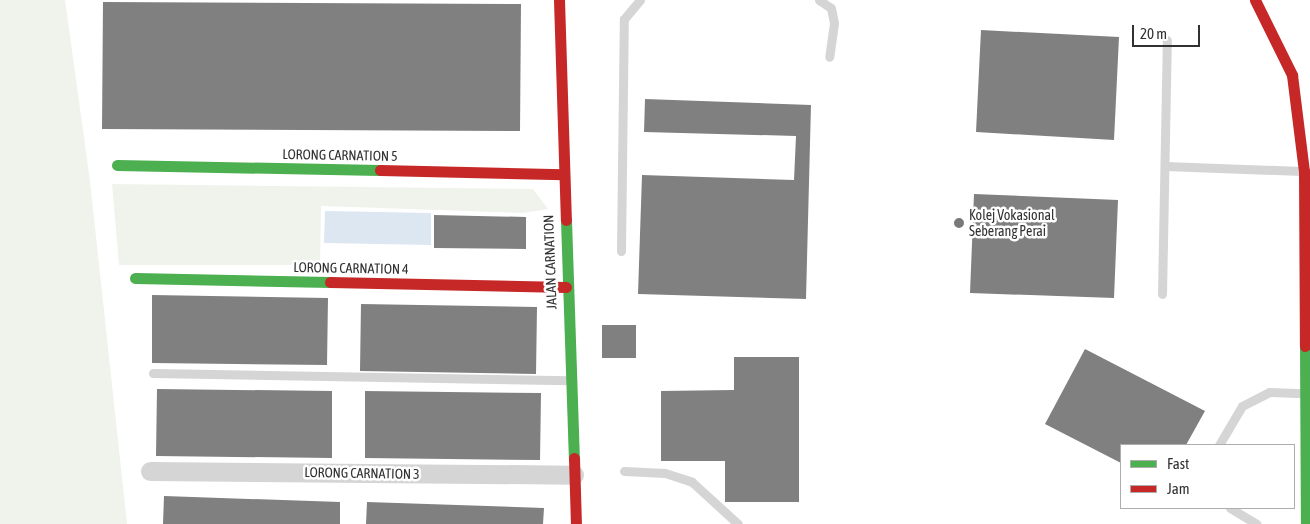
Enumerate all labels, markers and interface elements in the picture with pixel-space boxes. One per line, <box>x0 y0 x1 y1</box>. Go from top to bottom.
scale bar <box>1135 15 1202 47</box>
text: 20 m <box>1140 25 1167 42</box>
street label: LORONG CARNATION 5 <box>282 146 398 164</box>
place label: Kolej Vokasional Seberang Perai <box>969 207 1055 240</box>
street label: JALAN CARNATION <box>540 214 560 310</box>
marker: Kolej Vokasional Seberang Perai <box>953 217 965 229</box>
street label: LORONG CARNATION 4 <box>293 259 409 277</box>
legend <box>1120 444 1295 509</box>
text: Fast <box>1167 455 1189 472</box>
street label: LORONG CARNATION 3 <box>304 464 420 482</box>
text: Jam <box>1167 480 1190 497</box>

